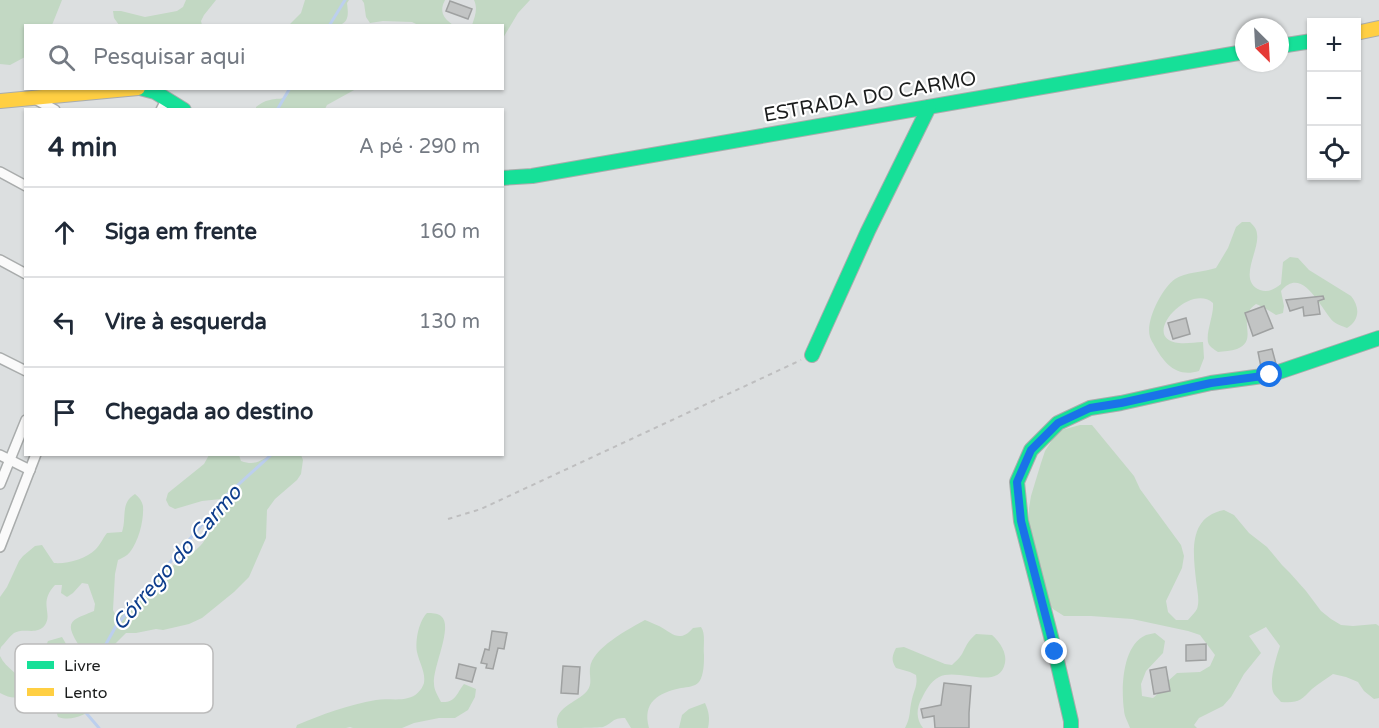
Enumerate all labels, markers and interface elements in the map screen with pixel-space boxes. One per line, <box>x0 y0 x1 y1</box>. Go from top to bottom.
north arrow <box>1235 18 1289 72</box>
map controls <box>1307 18 1361 180</box>
button: + <box>1307 18 1361 72</box>
search box <box>24 24 504 90</box>
icon: search <box>45 41 78 74</box>
text: Pesquisar aqui <box>93 44 245 70</box>
street label: ESTRADA DO CARMO <box>762 66 978 128</box>
button: − <box>1307 72 1361 126</box>
button: locate <box>1307 126 1361 180</box>
text: 4 min <box>48 132 117 163</box>
text: A pé · 290 m <box>359 135 480 159</box>
icon: ahead <box>48 216 81 249</box>
text: Siga em frente <box>105 219 257 245</box>
text: 160 m <box>419 220 480 244</box>
icon: left <box>48 306 81 339</box>
text: Vire à esquerda <box>105 309 267 335</box>
text: 130 m <box>419 310 480 334</box>
route start <box>1256 361 1282 387</box>
icon: arrive <box>48 396 81 429</box>
text: Chegada ao destino <box>105 399 313 425</box>
water label: Córrego do Carmo <box>107 479 248 636</box>
route end <box>1041 638 1067 664</box>
legend <box>15 644 213 713</box>
text: Livre <box>64 656 101 676</box>
text: Lento <box>64 683 108 703</box>

